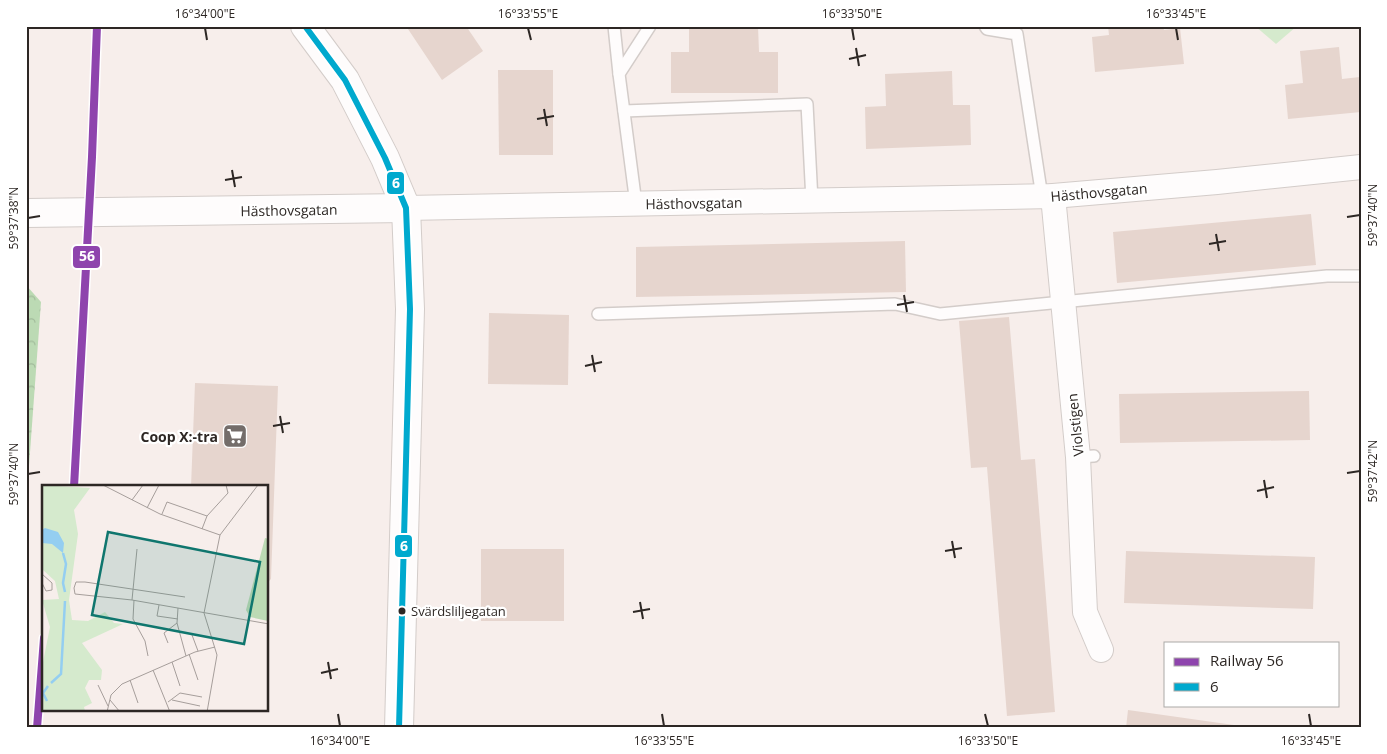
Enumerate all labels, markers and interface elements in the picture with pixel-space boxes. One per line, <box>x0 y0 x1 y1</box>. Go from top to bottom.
text: 16°34'00"E <box>175 5 235 22</box>
text: 16°33'55"E <box>498 5 558 22</box>
text: 16°33'50"E <box>822 5 882 22</box>
text: 16°33'45"E <box>1146 5 1206 22</box>
line badge: 6 <box>386 171 405 195</box>
text: 6 <box>392 173 400 192</box>
street label: Hästhovsgatan <box>1050 178 1148 206</box>
text: 59°37'40"N <box>1364 184 1381 246</box>
text: 59°37'38"N <box>5 187 22 249</box>
street label: Hästhovsgatan <box>645 193 743 213</box>
street label: Hästhovsgatan <box>240 200 338 220</box>
line badge: 56 <box>72 245 101 269</box>
text: 56 <box>79 246 95 265</box>
street label: Violstigen <box>1062 393 1088 457</box>
supermarket icon: Coop X:-tra <box>222 423 248 449</box>
place label: Coop X:-tra <box>141 427 218 446</box>
text: 59°37'42"N <box>1364 440 1381 502</box>
text: 59°37'40"N <box>5 443 22 505</box>
inset map <box>42 485 269 712</box>
line badge: 6 <box>394 534 413 558</box>
text: 6 <box>400 536 408 555</box>
place label: Svärdsliljegatan <box>411 602 506 620</box>
marker: Svärdsliljegatan <box>397 606 407 616</box>
legend <box>1164 642 1340 706</box>
text: Railway 56 <box>1210 650 1284 670</box>
text: 6 <box>1210 676 1219 696</box>
text: 16°34'00"E <box>310 732 370 749</box>
text: 16°33'55"E <box>634 732 694 749</box>
text: 16°33'50"E <box>958 732 1018 749</box>
text: 16°33'45"E <box>1281 732 1341 749</box>

